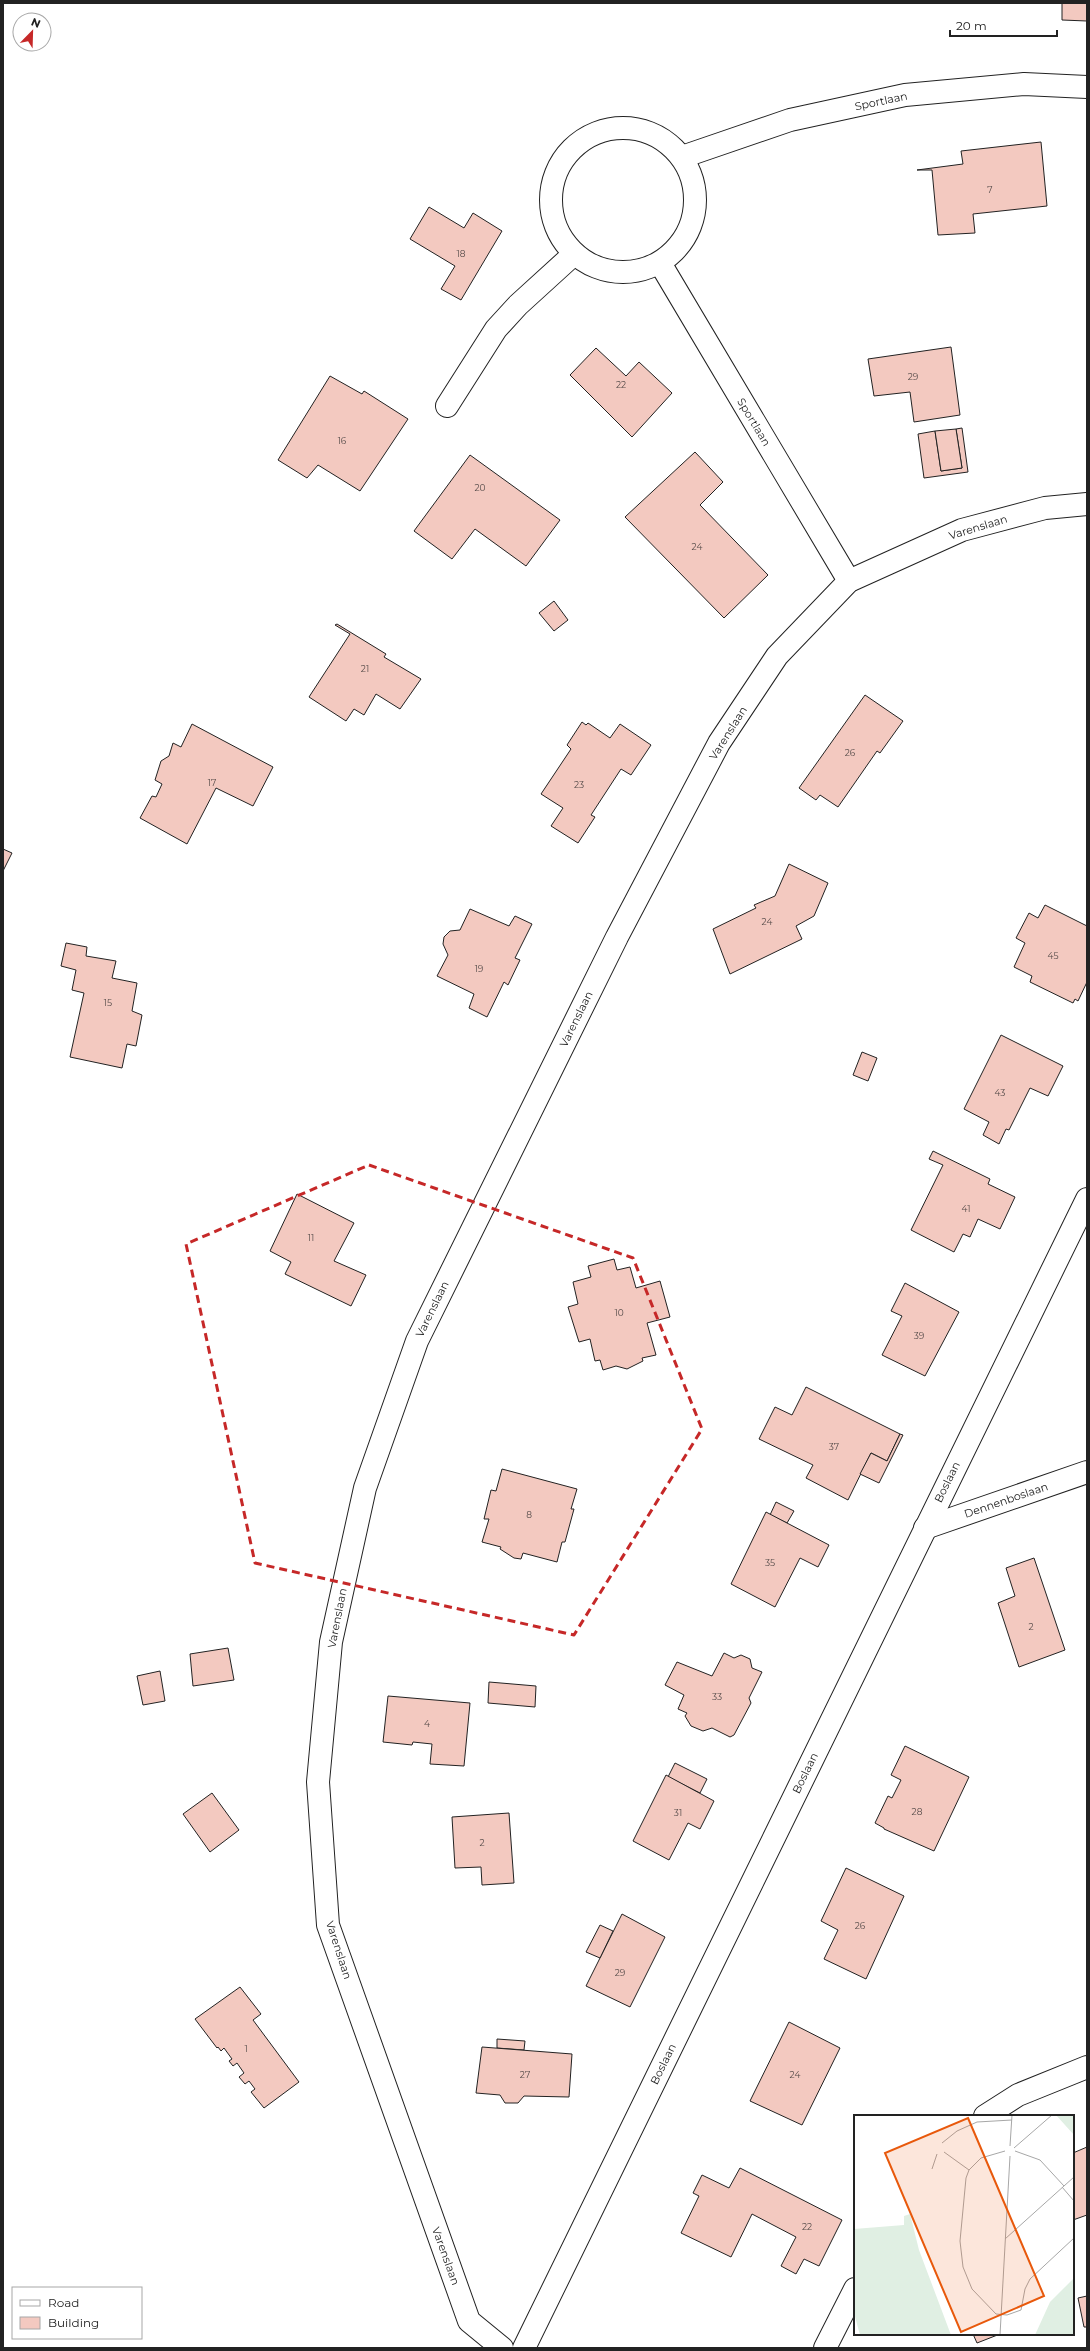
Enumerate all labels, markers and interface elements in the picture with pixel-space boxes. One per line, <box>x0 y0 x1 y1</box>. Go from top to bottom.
north arrow <box>12 12 52 52</box>
scale bar <box>950 12 1057 38</box>
text: N <box>29 15 43 31</box>
text: 20 m <box>956 18 987 33</box>
street label: Sportlaan <box>853 89 909 113</box>
house number: 7 <box>987 184 993 195</box>
house number: 18 <box>457 248 466 259</box>
house number: 29 <box>908 371 919 382</box>
house number: 22 <box>616 379 626 390</box>
street label: Sportlaan <box>734 395 774 449</box>
house number: 16 <box>338 435 347 446</box>
house number: 20 <box>474 482 486 493</box>
street label: Varenslaan <box>947 511 1009 543</box>
house number: 24 <box>692 541 702 552</box>
house number: 21 <box>361 663 369 674</box>
street label: Varenslaan <box>706 704 750 762</box>
house number: 26 <box>845 747 856 758</box>
house number: 17 <box>208 777 216 788</box>
house number: 23 <box>574 779 584 790</box>
house number: 24 <box>762 916 772 927</box>
house number: 45 <box>1047 950 1059 961</box>
house number: 19 <box>475 963 484 974</box>
street label: Varenslaan <box>556 989 596 1049</box>
house number: 15 <box>104 997 112 1008</box>
house number: 43 <box>995 1087 1005 1098</box>
house number: 41 <box>962 1203 970 1214</box>
house number: 11 <box>308 1232 314 1243</box>
street label: Varenslaan <box>412 1279 452 1339</box>
house number: 10 <box>614 1307 624 1318</box>
house number: 39 <box>914 1330 925 1341</box>
house number: 37 <box>829 1441 839 1452</box>
street label: Boslaan <box>931 1459 963 1505</box>
street label: Dennenboslaan <box>962 1479 1050 1521</box>
house number: 8 <box>526 1509 532 1520</box>
house number: 35 <box>765 1557 775 1568</box>
street label: Varenslaan <box>324 1587 350 1649</box>
house number: 2 <box>1028 1621 1034 1632</box>
house number: 33 <box>712 1691 722 1702</box>
house number: 4 <box>424 1718 430 1729</box>
street label: Boslaan <box>789 1750 821 1796</box>
house number: 28 <box>912 1806 923 1817</box>
house number: 31 <box>674 1807 682 1818</box>
house number: 2 <box>479 1837 485 1848</box>
street label: Varenslaan <box>323 1919 355 1981</box>
house number: 26 <box>855 1920 866 1931</box>
house number: 29 <box>615 1967 626 1978</box>
street label: Boslaan <box>647 2041 679 2087</box>
house number: 1 <box>244 2043 248 2054</box>
house number: 27 <box>520 2069 530 2080</box>
house number: 24 <box>790 2069 800 2080</box>
inset map <box>854 2115 1074 2335</box>
house number: 22 <box>802 2221 812 2232</box>
street label: Varenslaan <box>429 2225 463 2287</box>
legend <box>12 2287 142 2339</box>
text: Road <box>48 2295 79 2310</box>
text: Building <box>48 2315 99 2330</box>

